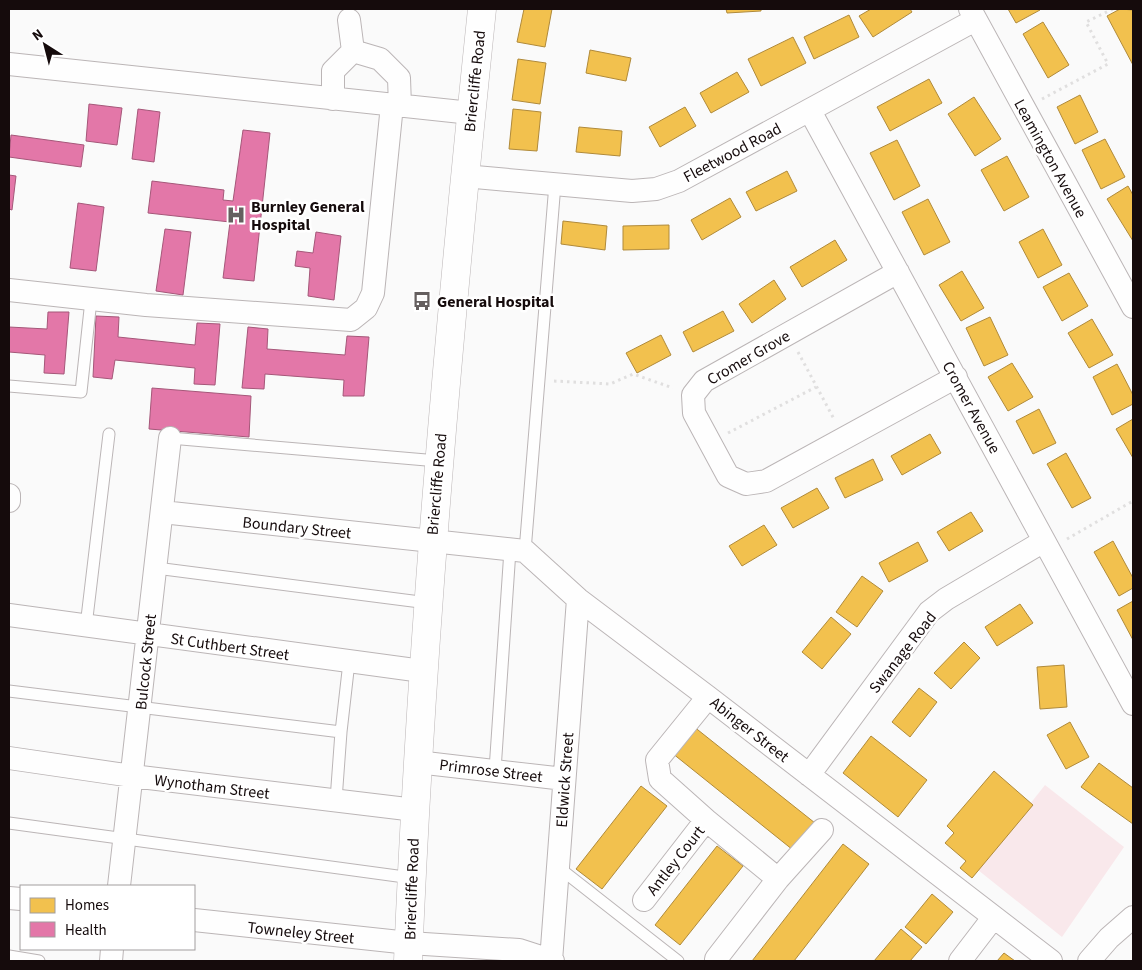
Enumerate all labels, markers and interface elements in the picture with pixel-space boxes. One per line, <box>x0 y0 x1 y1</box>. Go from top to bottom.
north arrow <box>20 20 70 70</box>
text: N <box>28 24 48 46</box>
street label: Briercliffe Road <box>459 29 491 133</box>
street label: Leamington Avenue <box>1008 95 1092 222</box>
street label: Fleetwood Road <box>679 118 785 188</box>
place label: Burnley General Hospital <box>251 196 365 236</box>
hospital icon: Burnley General Hospital <box>225 204 247 226</box>
bus stop icon: General Hospital <box>411 290 433 312</box>
place label: General Hospital <box>437 291 555 313</box>
street label: Cromer Grove <box>703 325 794 390</box>
street label: Cromer Avenue <box>937 357 1006 458</box>
street label: Briercliffe Road <box>422 432 452 536</box>
street label: Boundary Street <box>241 511 353 545</box>
street label: Swanage Road <box>864 607 942 698</box>
street label: Bulcock Street <box>130 612 162 711</box>
street label: St Cuthbert Street <box>169 628 291 666</box>
street label: Abinger Street <box>705 692 794 768</box>
street label: Eldwick Street <box>551 731 579 828</box>
street label: Primrose Street <box>438 754 544 788</box>
street label: Wynotham Street <box>153 769 271 805</box>
street label: Antley Court <box>642 821 710 900</box>
street label: Briercliffe Road <box>399 838 425 940</box>
legend <box>20 885 195 950</box>
text: Homes <box>65 895 109 916</box>
street label: Towneley Street <box>246 916 356 950</box>
text: Health <box>65 920 107 941</box>

